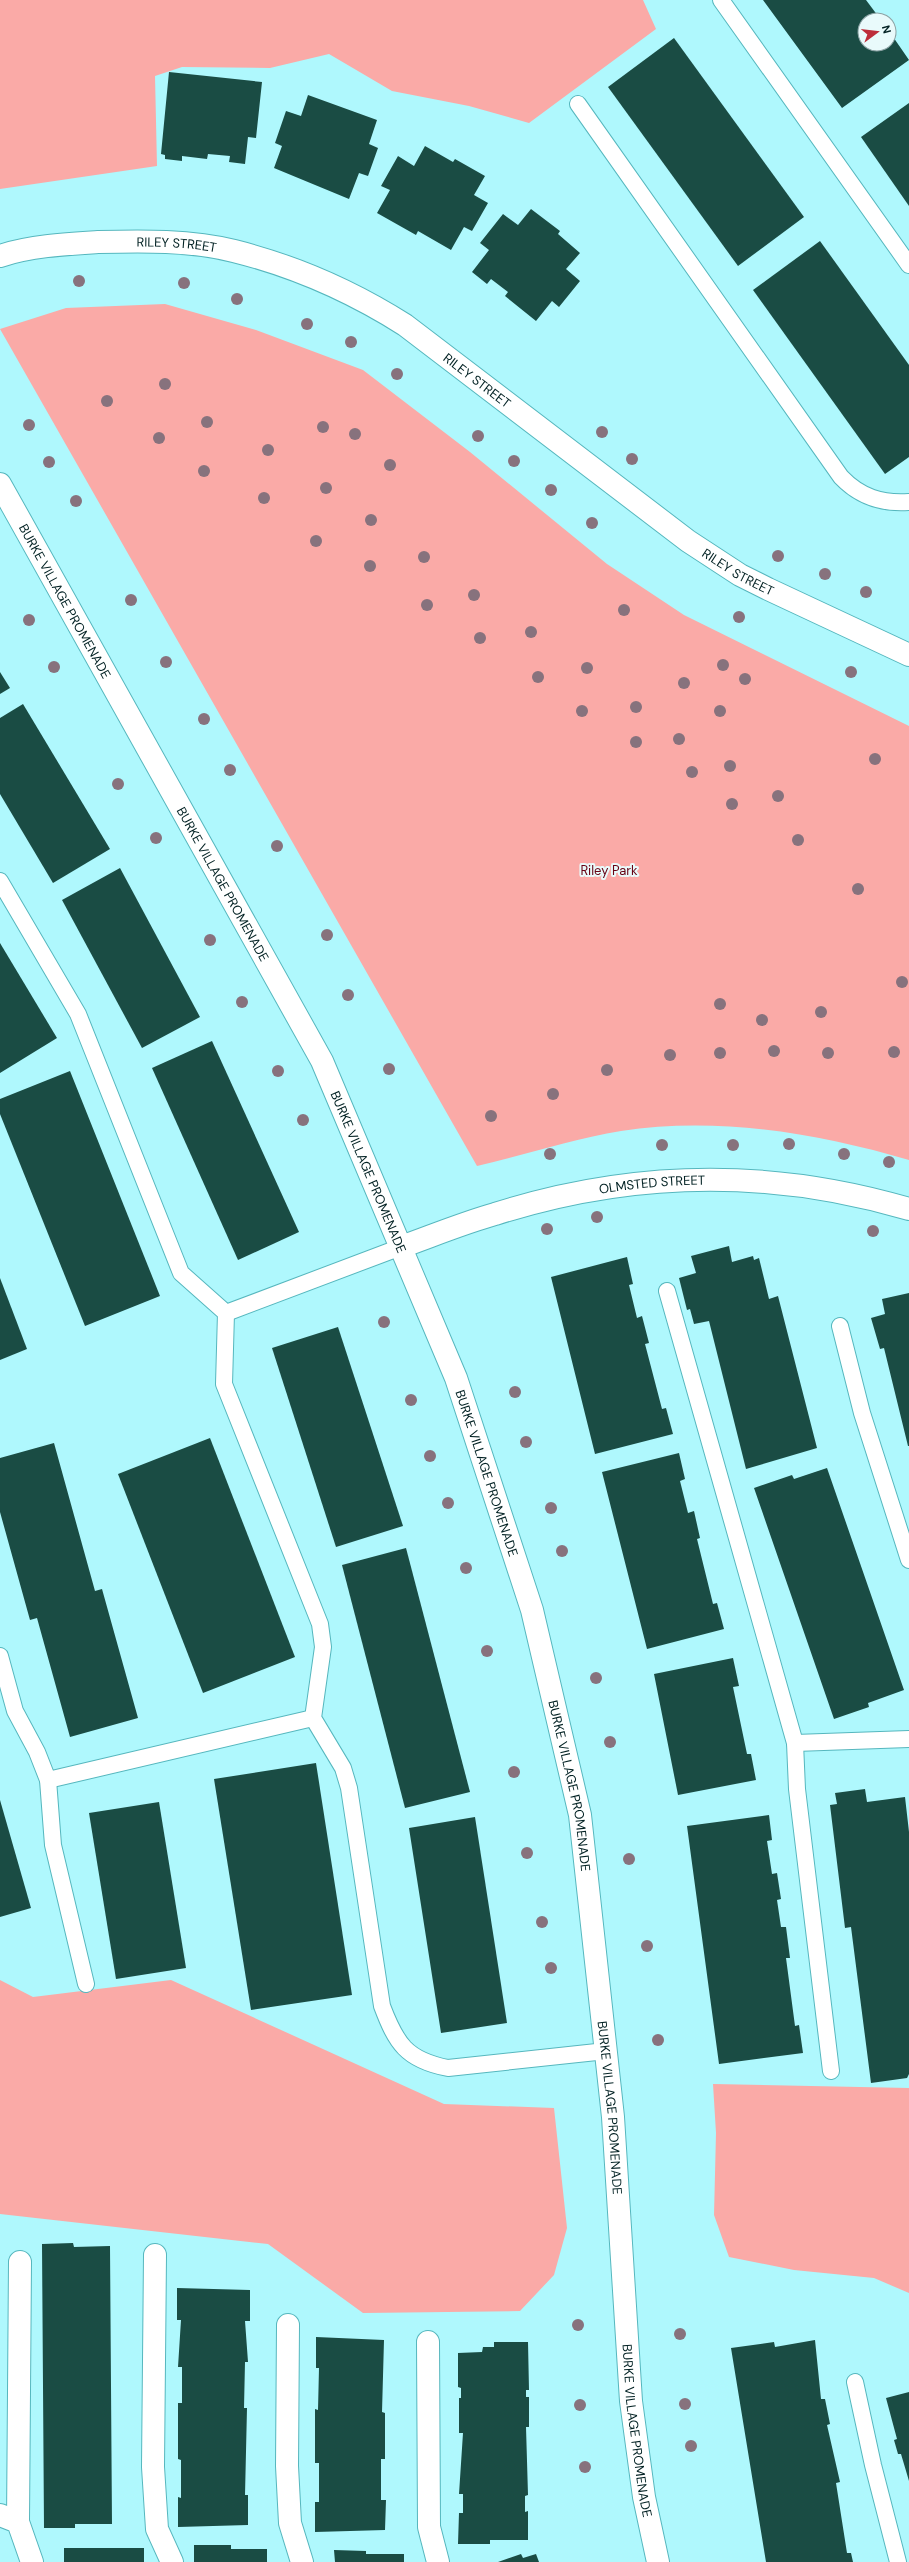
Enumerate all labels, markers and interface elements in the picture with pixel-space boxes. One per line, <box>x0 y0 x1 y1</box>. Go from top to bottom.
north arrow <box>857 12 897 52</box>
text: N <box>879 24 894 35</box>
street label: RILEY STREET <box>136 233 218 256</box>
street label: RILEY STREET <box>440 349 514 411</box>
street label: BURKE VILLAGE PROMENADE <box>15 521 115 681</box>
street label: RILEY STREET <box>699 544 777 599</box>
street label: BURKE VILLAGE PROMENADE <box>173 804 273 964</box>
park label: Riley Park <box>580 862 638 879</box>
street label: BURKE VILLAGE PROMENADE <box>327 1088 411 1255</box>
street label: OLMSTED STREET <box>598 1171 705 1197</box>
street label: BURKE VILLAGE PROMENADE <box>452 1388 522 1559</box>
street label: BURKE VILLAGE PROMENADE <box>545 1698 595 1872</box>
street label: BURKE VILLAGE PROMENADE <box>594 2020 626 2195</box>
street label: BURKE VILLAGE PROMENADE <box>619 2343 657 2519</box>

